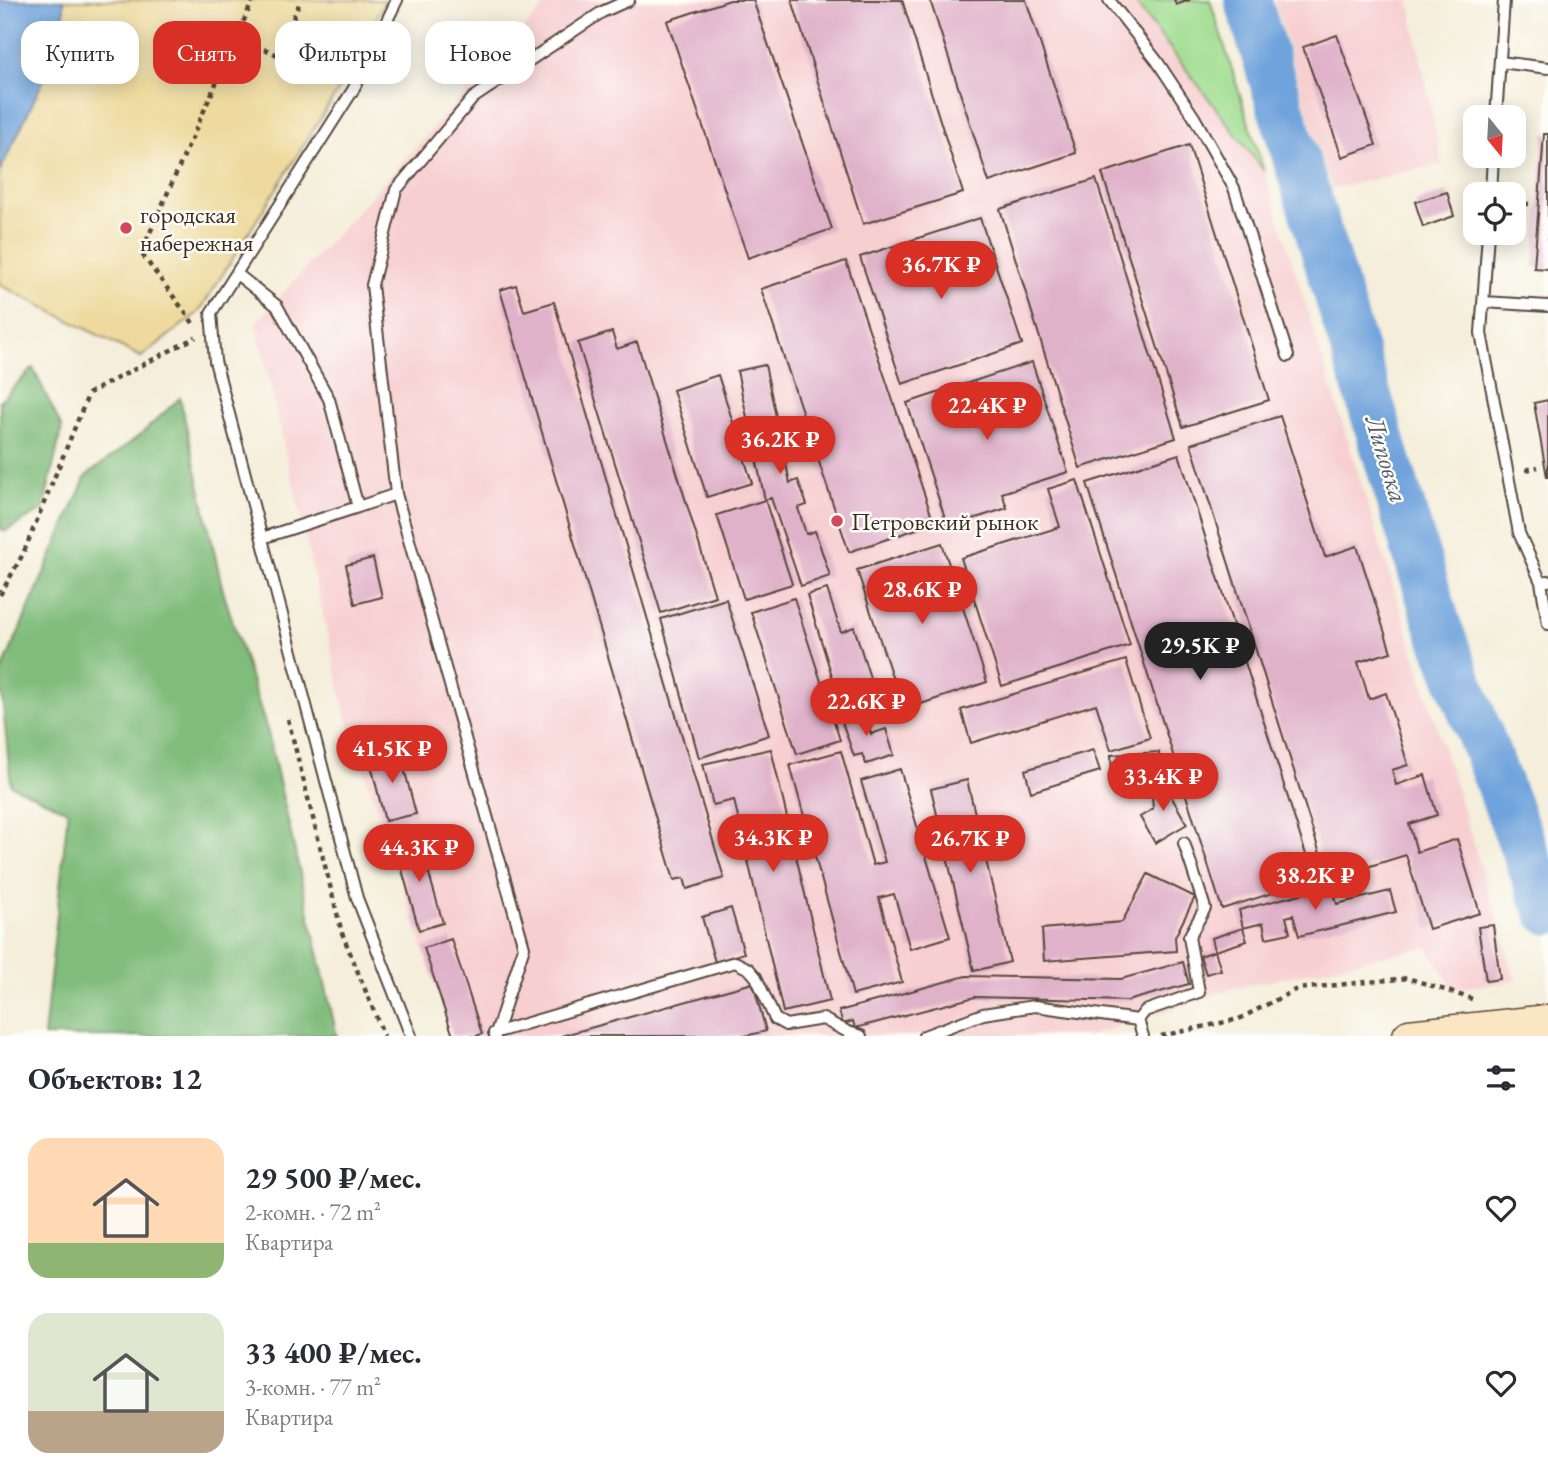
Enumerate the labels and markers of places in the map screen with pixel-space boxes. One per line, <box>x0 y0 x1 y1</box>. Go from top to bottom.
place label: городская набережная <box>140 199 254 258</box>
marker: городская набережная <box>118 220 134 236</box>
pin: 36.7K ₽ <box>876 242 1006 301</box>
pin: 22.4K ₽ <box>922 382 1052 442</box>
pin: 36.2K ₽ <box>715 416 845 476</box>
place label: Петровский рынок <box>851 506 1039 537</box>
marker: Петровский рынок <box>829 513 845 529</box>
pin: 28.6K ₽ <box>857 566 987 626</box>
pin: 29.5K ₽ <box>1135 622 1265 682</box>
pin: 22.6K ₽ <box>801 678 931 738</box>
pin: 41.5K ₽ <box>327 726 457 785</box>
pin: 33.4K ₽ <box>1098 754 1228 813</box>
pin: 34.3K ₽ <box>708 814 838 874</box>
pin: 26.7K ₽ <box>905 816 1035 875</box>
pin: 44.3K ₽ <box>354 824 484 884</box>
pin: 38.2K ₽ <box>1250 852 1380 912</box>

